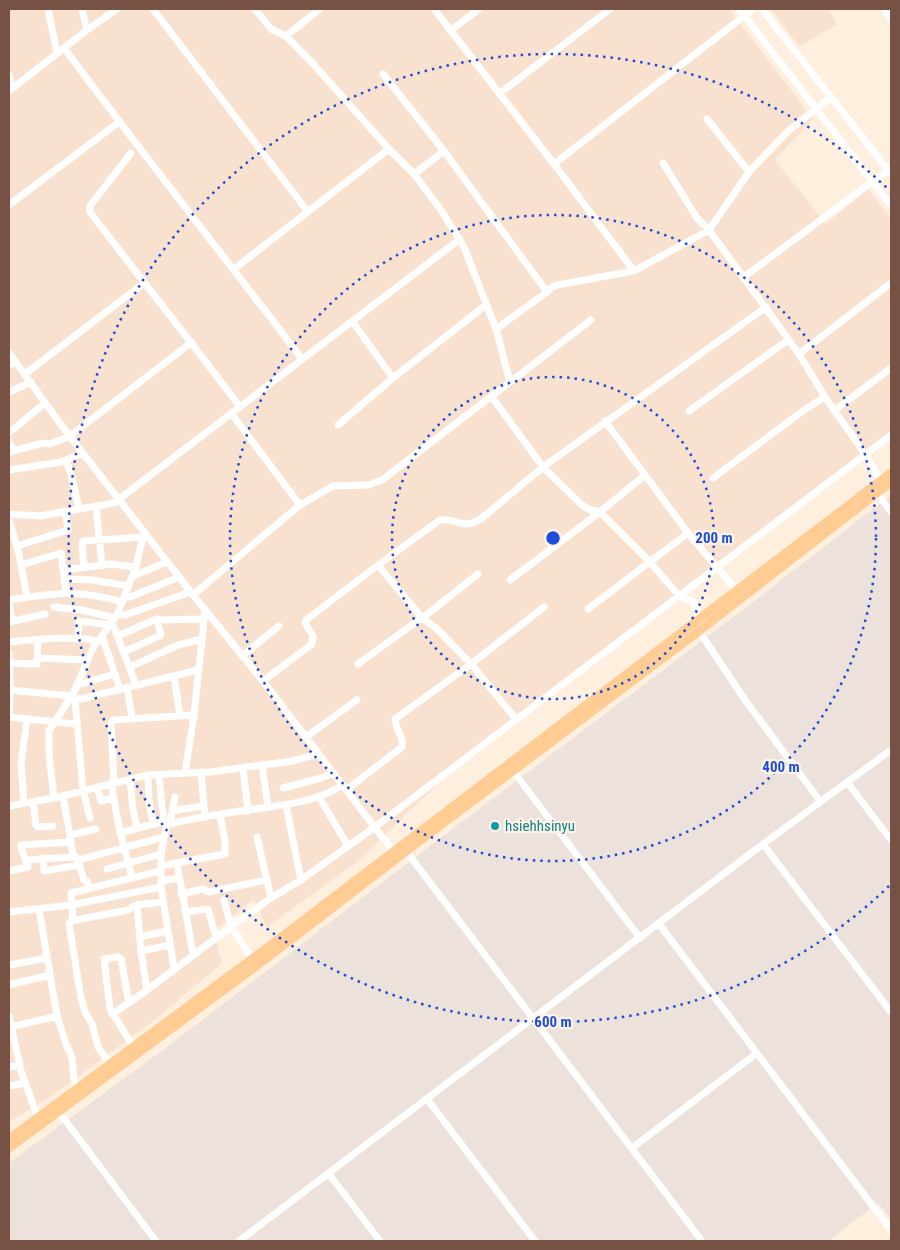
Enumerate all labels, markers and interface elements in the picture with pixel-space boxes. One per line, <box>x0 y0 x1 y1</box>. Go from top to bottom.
centre of rings <box>544 529 562 547</box>
text: 200 m <box>695 529 733 547</box>
text: 400 m <box>762 758 800 776</box>
place label: hsiehhsinyu <box>505 817 575 835</box>
marker: hsiehhsinyu <box>489 820 501 832</box>
text: 600 m <box>534 1013 572 1031</box>

